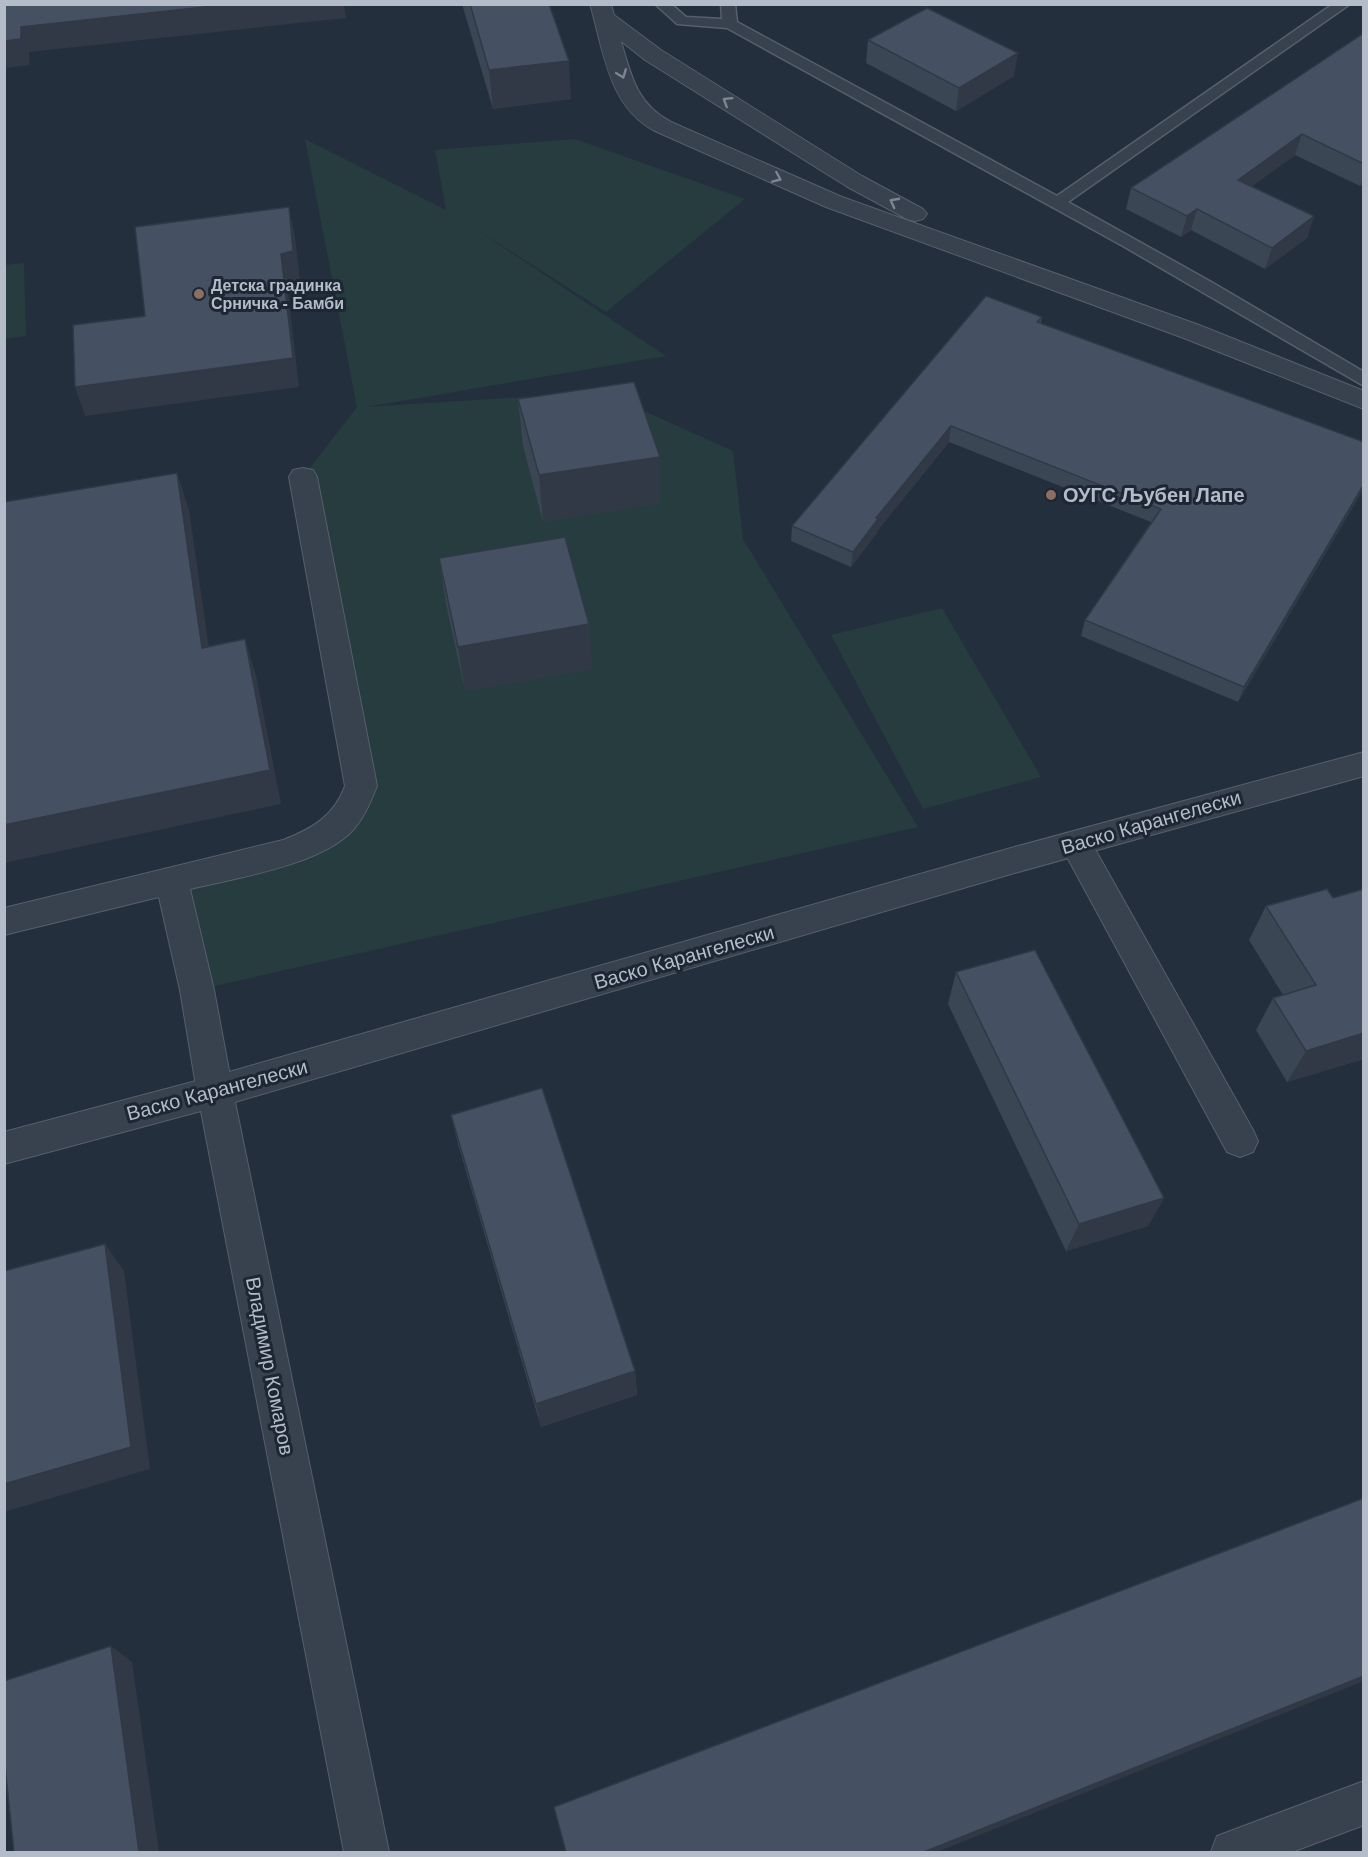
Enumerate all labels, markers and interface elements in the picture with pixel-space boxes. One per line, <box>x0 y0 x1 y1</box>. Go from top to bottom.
one-way arrow <box>615 67 627 78</box>
one-way arrow <box>723 96 733 108</box>
one-way arrow <box>771 171 782 183</box>
one-way arrow <box>889 198 900 209</box>
place label: Детска градинка Срничка - Бамби <box>211 277 344 312</box>
marker: Детска градинка Срничка - Бамби <box>192 287 206 301</box>
place label: ОУГС Љубен Лапе <box>1063 484 1245 506</box>
marker: ОУГС Љубен Лапе <box>1044 488 1058 502</box>
street label: Васко Карангелески <box>1058 786 1244 858</box>
street label: Васко Карангелески <box>591 921 777 993</box>
street label: Васко Карангелески <box>124 1055 310 1125</box>
street label: Владимир Комаров <box>242 1275 298 1457</box>

